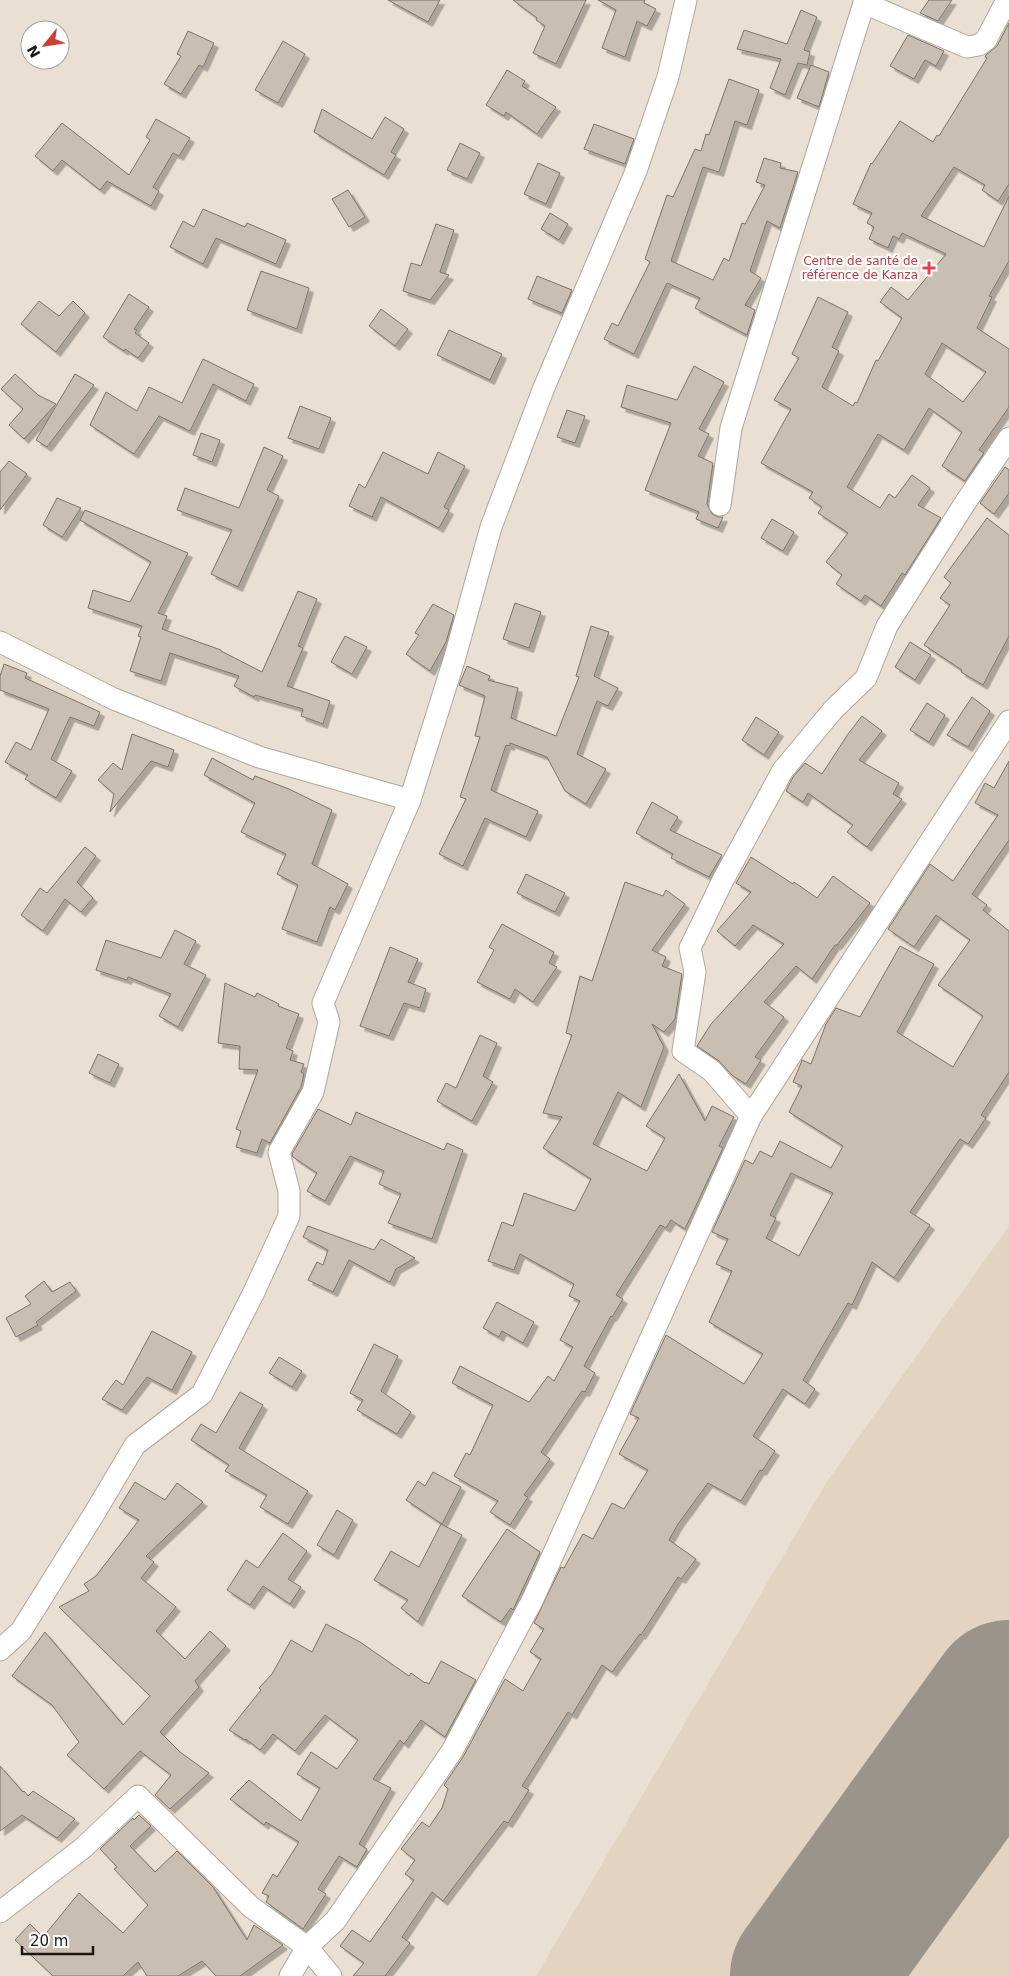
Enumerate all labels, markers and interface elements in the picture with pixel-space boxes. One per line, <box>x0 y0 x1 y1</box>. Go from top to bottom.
north arrow <box>20 20 70 70</box>
text: N <box>24 42 44 61</box>
place label: Centre de santé de référence de Kanza <box>802 254 918 282</box>
marker: Centre de santé de référence de Kanza <box>922 261 936 275</box>
scale bar <box>22 1924 94 1956</box>
text: 20 m <box>30 1932 68 1950</box>

